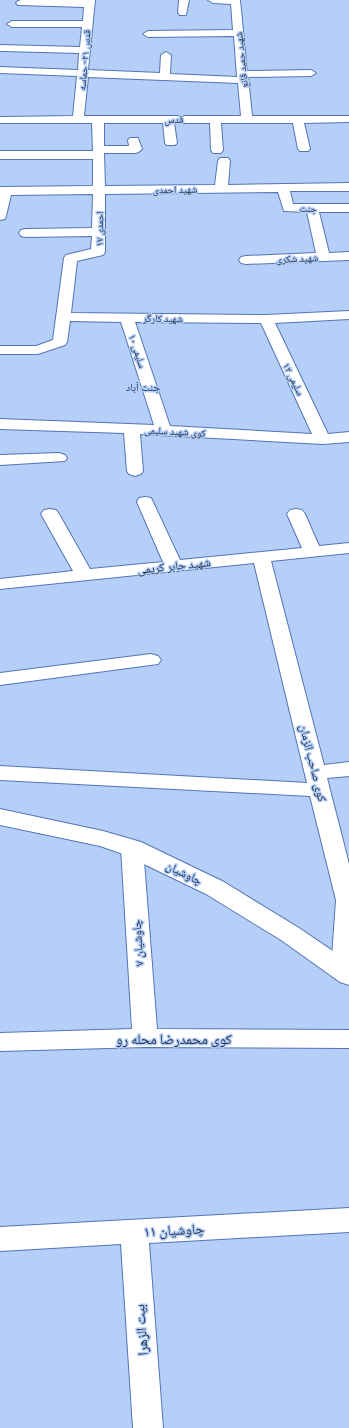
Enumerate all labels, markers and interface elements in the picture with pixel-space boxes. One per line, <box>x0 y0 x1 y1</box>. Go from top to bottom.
street label: قدس ۲۱- حماسه <box>74 29 95 91</box>
street label: شهید حمید قانع <box>231 31 252 89</box>
street label: قدس <box>164 112 184 127</box>
street label: شهید احمدی <box>153 182 198 197</box>
street label: جنت <box>299 201 317 216</box>
street label: احمدی ۱۷ <box>92 211 107 247</box>
street label: شهید شکری <box>276 250 319 267</box>
street label: شهید کارگر <box>142 311 183 326</box>
street label: سلیمی ۱۰ <box>125 332 150 370</box>
street label: سلیمی ۱۲ <box>279 360 308 399</box>
district label: جنت آباد <box>126 379 160 395</box>
street label: کوی شهید سلیمی <box>144 422 206 441</box>
street label: شهید جابر کریمی <box>136 552 212 579</box>
street label: کوی صاحب الزمان <box>295 722 332 804</box>
street label: چاوشیان <box>163 856 206 890</box>
street label: چاوشیان ۷ <box>126 919 149 967</box>
street label: کوی محمدرضا محله رو <box>116 1028 232 1049</box>
street label: چاوشیان ۱۱ <box>143 1217 205 1242</box>
street label: بیت الزهرا <box>128 1303 153 1356</box>

